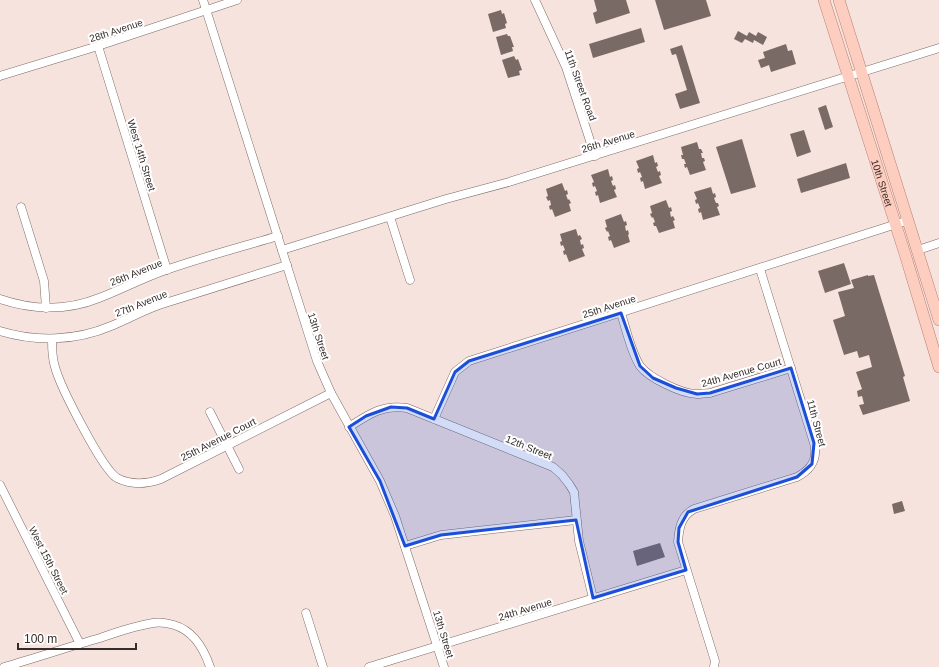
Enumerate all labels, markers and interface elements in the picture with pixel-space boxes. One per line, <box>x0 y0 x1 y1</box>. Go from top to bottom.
street label: 28th Avenue <box>88 17 145 44</box>
street label: 11th Street Road <box>563 48 599 122</box>
street label: West 14th Street <box>125 118 158 192</box>
street label: 26th Avenue <box>580 128 637 155</box>
street label: 10th Street <box>869 158 895 208</box>
street label: 26th Avenue <box>108 257 164 288</box>
street label: 27th Avenue <box>113 288 169 319</box>
street label: 25th Avenue <box>581 293 638 320</box>
street label: 13th Street <box>306 311 331 361</box>
street label: 24th Avenue Court <box>700 356 783 389</box>
street label: 11th Street <box>805 398 828 448</box>
street label: 25th Avenue Court <box>179 416 258 463</box>
street label: 12th Street <box>504 433 554 462</box>
street label: West 15th Street <box>27 525 70 596</box>
street label: 24th Avenue <box>497 596 554 623</box>
street label: 13th Street <box>431 609 456 659</box>
scale bar <box>18 625 136 651</box>
text: 100 m <box>24 632 57 646</box>

